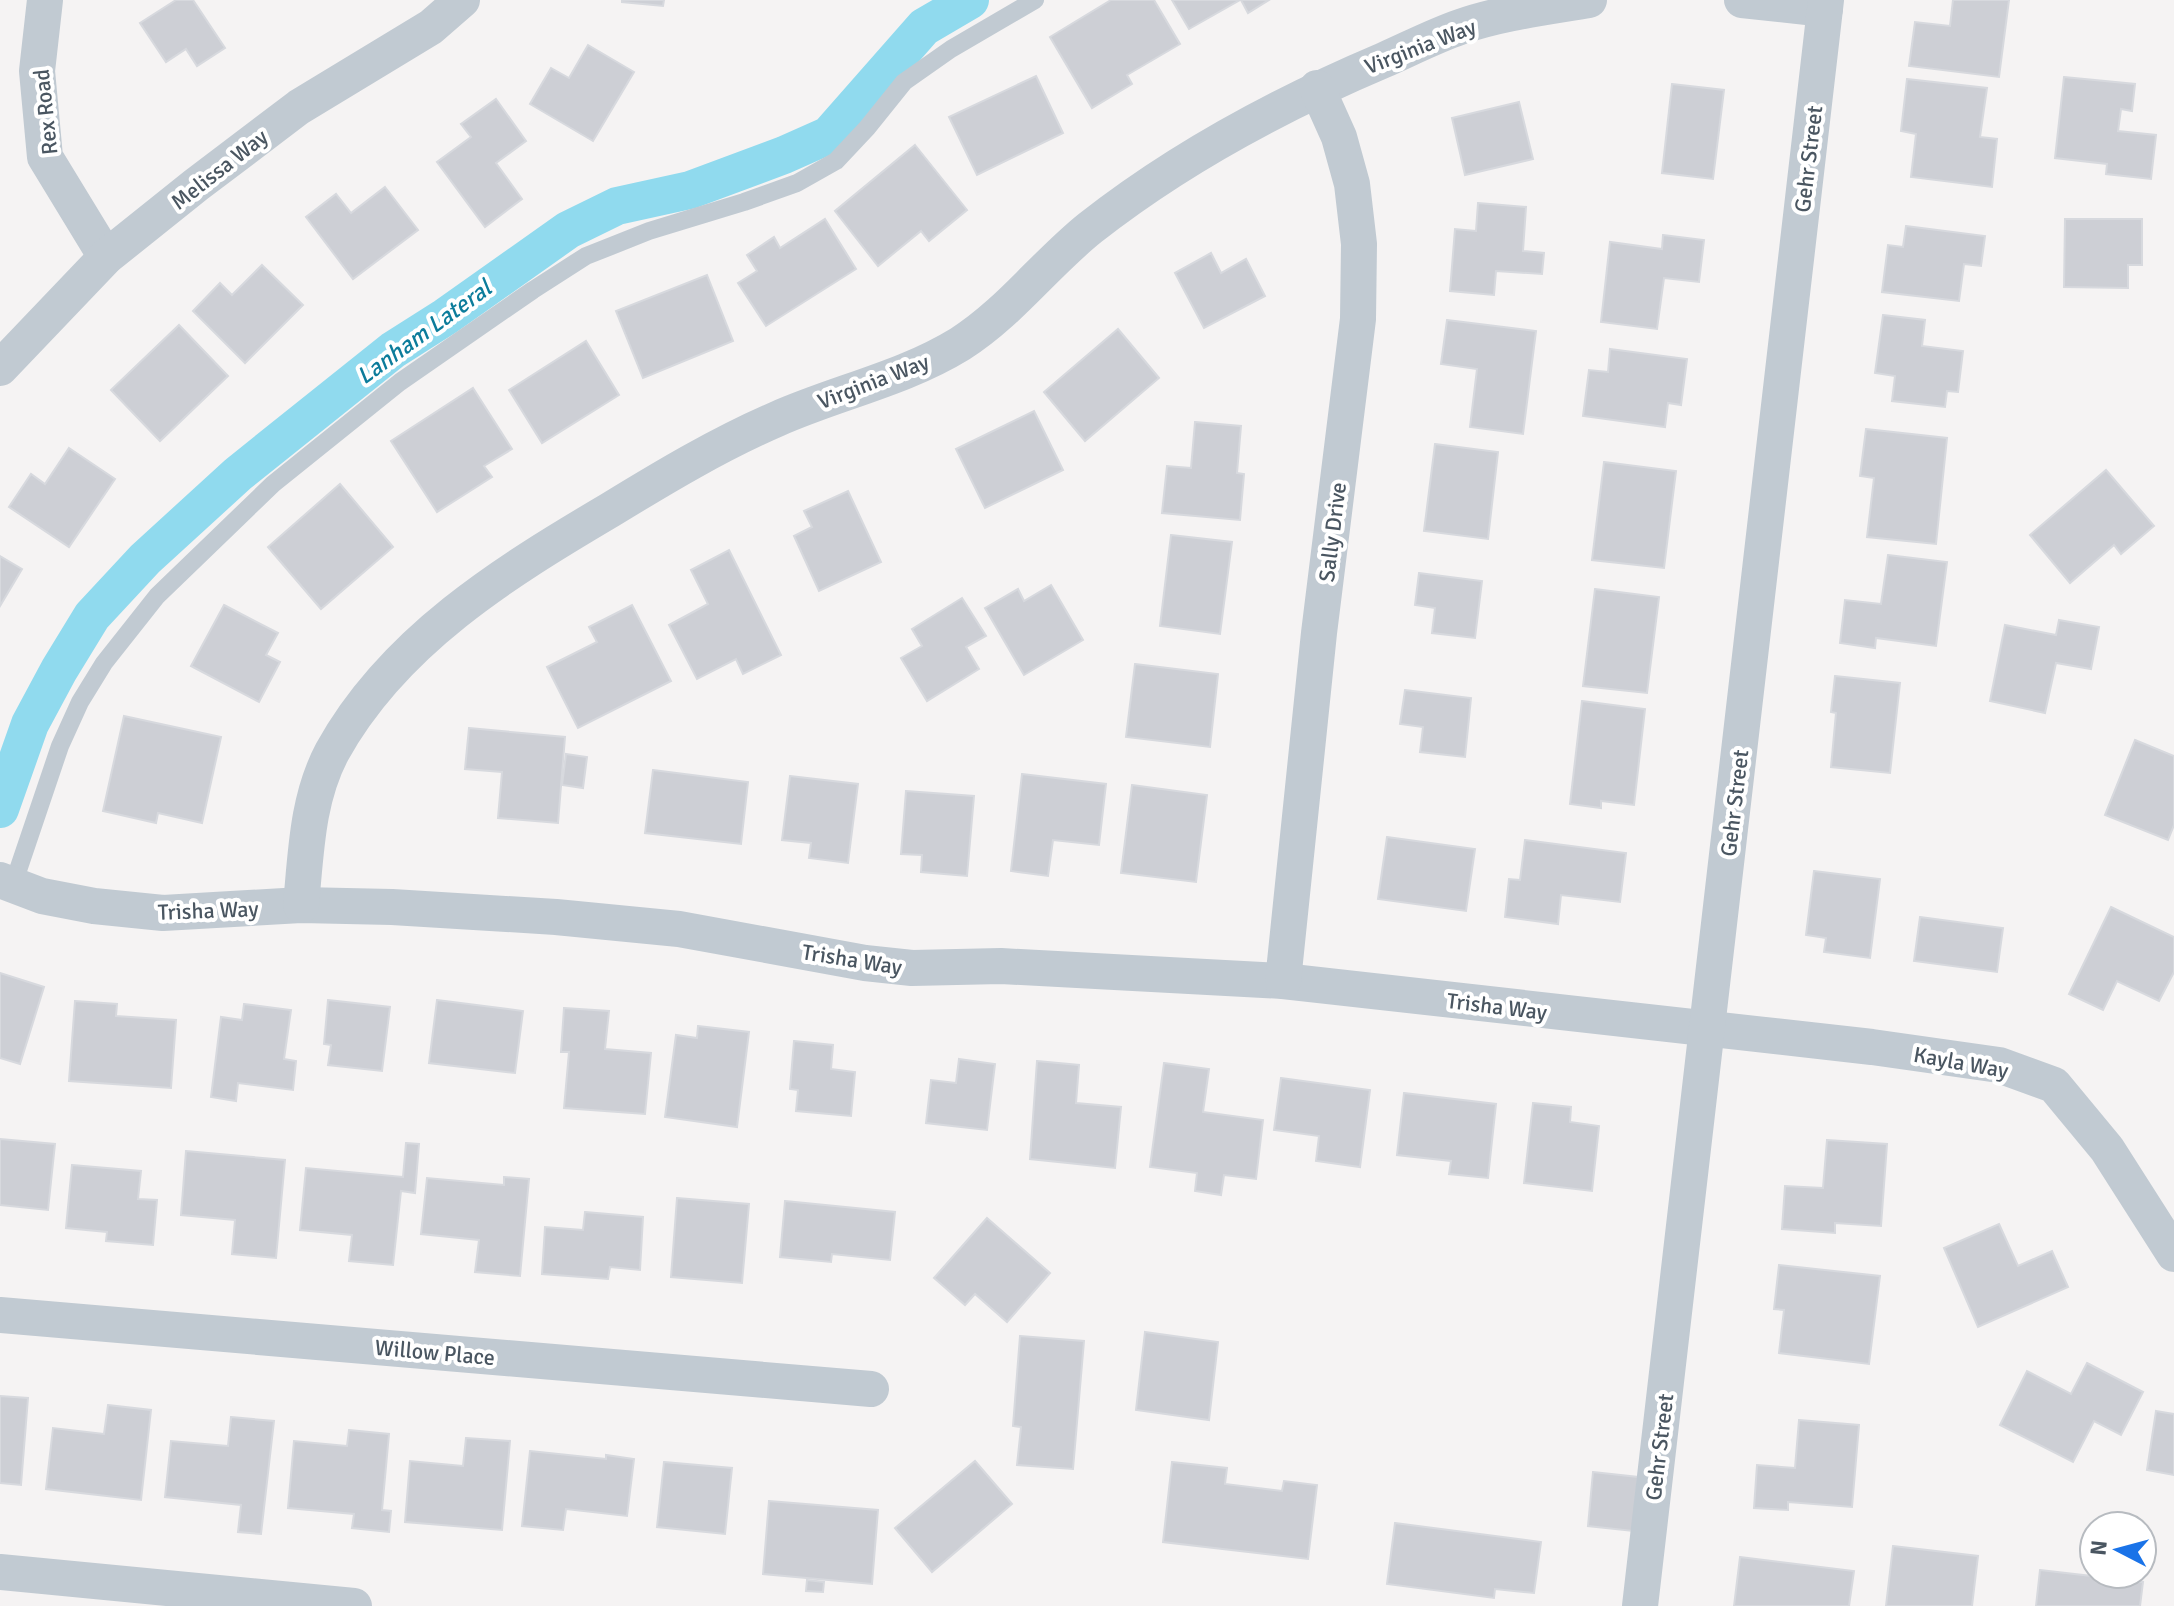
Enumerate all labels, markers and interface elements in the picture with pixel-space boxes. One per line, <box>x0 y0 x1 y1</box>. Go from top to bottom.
street label: Virginia Way <box>1361 13 1480 80</box>
street label: Rex Road <box>28 68 63 156</box>
street label: Gehr Street <box>1789 104 1828 214</box>
street label: Melissa Way <box>166 123 274 216</box>
water label: Lanham Lateral <box>351 272 499 391</box>
street label: Virginia Way <box>814 348 933 415</box>
street label: Sally Drive <box>1313 481 1352 583</box>
street label: Gehr Street <box>1715 748 1754 858</box>
street label: Trisha Way <box>157 895 260 926</box>
street label: Trisha Way <box>800 938 905 981</box>
street label: Trisha Way <box>1445 987 1549 1026</box>
street label: Kayla Way <box>1911 1041 2011 1084</box>
street label: Willow Place <box>374 1334 496 1371</box>
street label: Gehr Street <box>1640 1392 1679 1502</box>
north arrow <box>2078 1510 2158 1590</box>
text: N <box>2084 1539 2113 1557</box>

